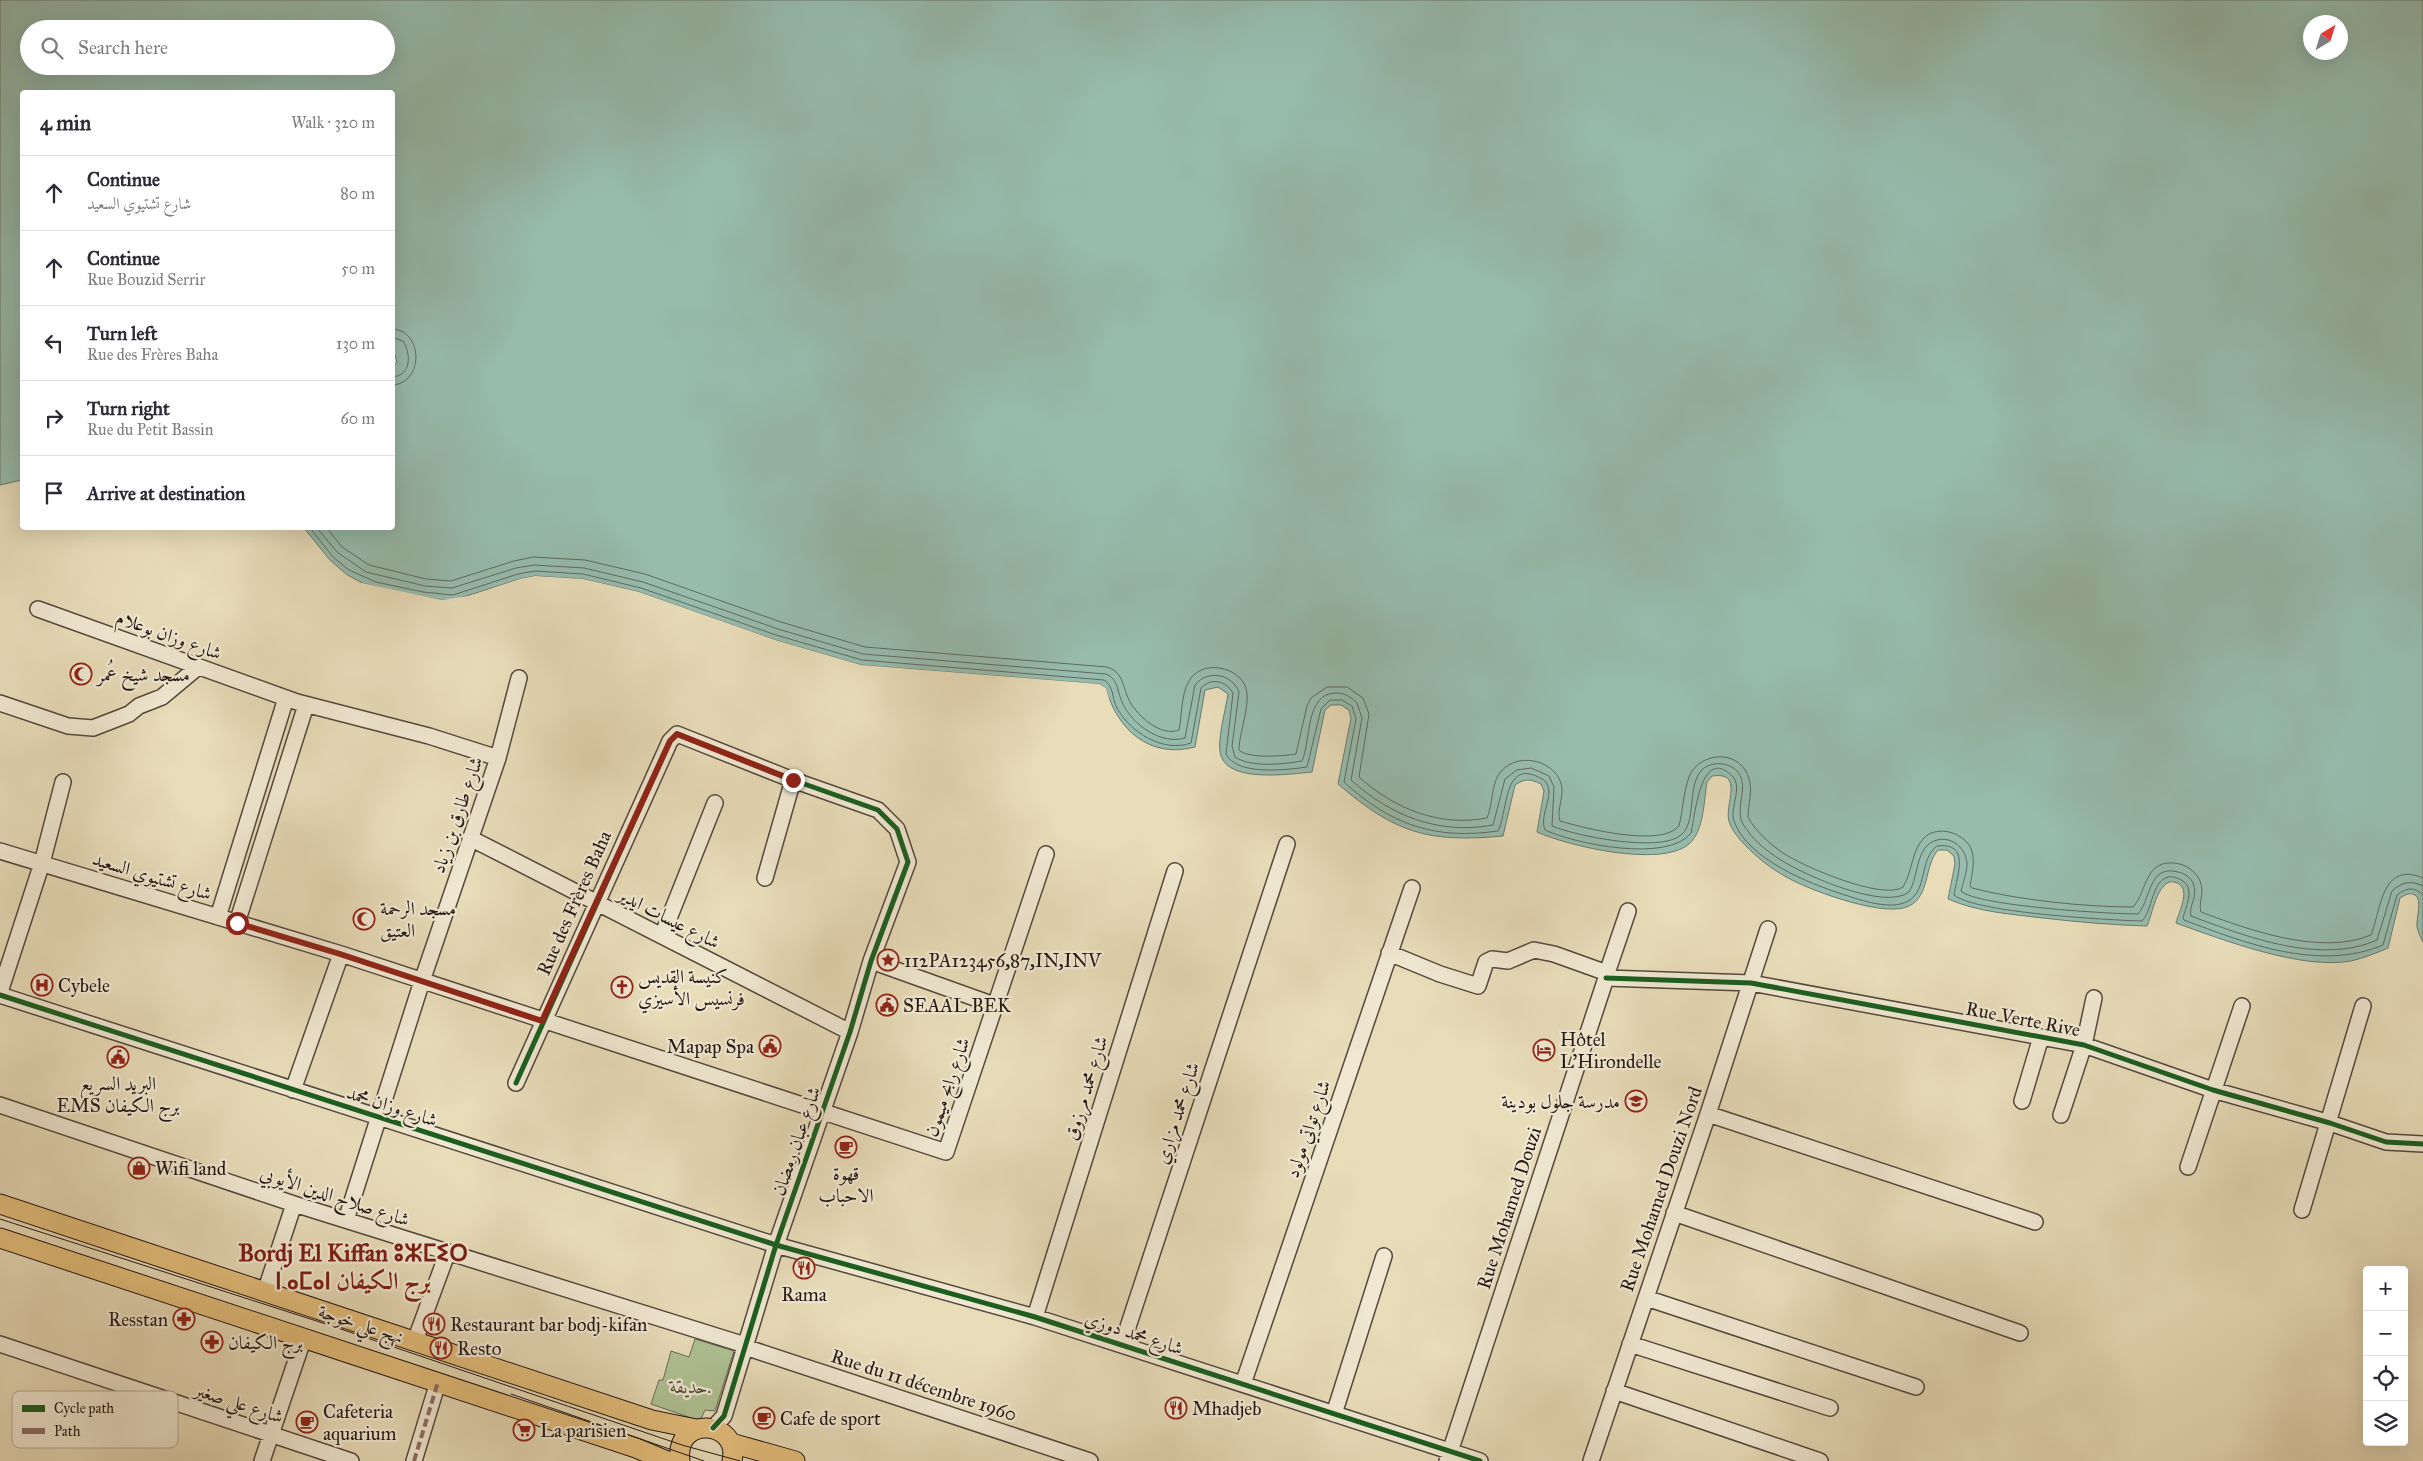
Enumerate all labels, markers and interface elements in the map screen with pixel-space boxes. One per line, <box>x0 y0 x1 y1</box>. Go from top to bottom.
north arrow <box>2303 15 2348 60</box>
search box <box>20 20 395 75</box>
icon: search <box>38 34 66 62</box>
text: Search here <box>78 36 168 59</box>
text: 4 min <box>40 110 91 136</box>
text: Walk · 320 m <box>291 113 375 132</box>
text: Continue <box>87 168 160 191</box>
icon: ahead <box>40 179 68 207</box>
text: 80 m <box>340 184 375 203</box>
text: شارع تشتيوي السعيد <box>87 194 191 213</box>
text: Continue <box>87 247 160 270</box>
icon: ahead <box>40 254 68 282</box>
text: 50 m <box>341 259 375 278</box>
text: Rue Bouzid Serrir <box>87 270 206 289</box>
text: Turn left <box>87 322 157 345</box>
icon: left <box>40 329 68 357</box>
text: 130 m <box>336 334 375 353</box>
text: Rue des Frères Baha <box>87 345 218 364</box>
text: Turn right <box>87 397 170 420</box>
icon: right <box>40 404 68 432</box>
text: 60 m <box>341 409 375 428</box>
text: Rue du Petit Bassin <box>87 420 213 439</box>
icon: arrive <box>40 479 68 507</box>
text: Arrive at destination <box>87 482 245 505</box>
street label: شارع وزان بوعلام <box>111 605 225 669</box>
place label: مسجد شيخ عُمر <box>95 659 190 692</box>
mosque icon: مسجد شيخ عُمر <box>69 662 93 686</box>
street label: شارع طارق بن زياد <box>426 754 491 878</box>
route end <box>782 769 805 792</box>
street label: Rue des Frères Baha <box>532 826 617 979</box>
street label: شارع تشتيوي السعيد <box>88 847 215 909</box>
street label: شارع عيسات ايدير <box>611 882 724 957</box>
place label: مسجد الرحمة العتيق <box>380 897 456 943</box>
mosque icon: مسجد الرحمة العتيق <box>352 907 376 931</box>
route start <box>226 912 249 935</box>
place icon: 112PA123456,87,IN,INV <box>876 948 900 972</box>
place label: 112PA123456,87,IN,INV <box>904 949 1102 972</box>
place label: كنيسة القديس فرنسيس الأسيزي <box>638 965 745 1014</box>
hospital icon: Cybele <box>30 973 54 997</box>
place label: Cybele <box>58 974 110 997</box>
church icon: كنيسة القديس فرنسيس الأسيزي <box>610 975 634 999</box>
public building icon: SEAAL BEK <box>875 993 899 1017</box>
place label: SEAAL BEK <box>903 994 1011 1017</box>
street label: Rue Verte Rive <box>1964 997 2082 1041</box>
place label: Hôtel L'Hirondelle <box>1560 1028 1662 1073</box>
street label: شارع محمد مرزوق <box>1059 1033 1117 1144</box>
public building icon: Mapap Spa <box>758 1034 782 1058</box>
street label: شارع رابح ميمون <box>919 1034 979 1141</box>
place label: Mapap Spa <box>667 1035 755 1058</box>
hotel icon: Hôtel L'Hirondelle <box>1532 1038 1556 1062</box>
public building icon: البريد السريع EMS برج الكيفان <box>106 1045 130 1069</box>
street label: شارع محمد مزاري <box>1150 1059 1208 1168</box>
place label: البريد السريع EMS برج الكيفان <box>56 1072 180 1123</box>
street label: شارع تواتي مولود <box>1281 1077 1339 1182</box>
street label: شارع وزان محمد <box>342 1081 440 1135</box>
street label: شارع عبان رمضان <box>767 1083 829 1200</box>
street label: Rue Mohamed Douzi Nord <box>1615 1083 1707 1295</box>
school or university icon: مدرسة جلول بودينة <box>1624 1089 1648 1113</box>
place label: مدرسة جلول بودينة <box>1501 1090 1620 1114</box>
street label: Rue Mohamed Douzi <box>1472 1124 1546 1292</box>
cafe icon: قهوة الاحباب <box>834 1135 858 1159</box>
shop icon: Wifi land <box>127 1156 151 1180</box>
place label: Wifi land <box>155 1157 227 1180</box>
street label: شارع صلاح الدين الأيوبي <box>256 1159 413 1237</box>
place label: قهوة الاحباب <box>818 1162 874 1207</box>
district label: Bordj El Kiffan ⵓⵣⵎⵉⵔ ⵏ ⴰⵎⴰⵏ برج الكيفان <box>238 1238 468 1303</box>
restaurant icon: Rama <box>792 1256 816 1280</box>
map controls <box>2363 1266 2408 1446</box>
button: + <box>2363 1266 2408 1311</box>
place label: Rama <box>781 1283 828 1306</box>
street label: نهج علي خوجة <box>313 1299 406 1355</box>
street label: شارع محمد دوزي <box>1081 1306 1186 1364</box>
pharmacy icon: Resstan <box>172 1307 196 1331</box>
place label: Resstan <box>108 1308 168 1331</box>
button: − <box>2363 1311 2408 1356</box>
restaurant icon: Restaurant bar bodj-kifan <box>422 1312 446 1336</box>
place label: Restaurant bar bodj-kifan <box>450 1313 647 1336</box>
pharmacy icon: برج الكيفان <box>200 1330 224 1354</box>
place label: برج الكيفان <box>228 1331 304 1360</box>
restaurant icon: Resto <box>429 1336 453 1360</box>
place label: Resto <box>457 1337 502 1360</box>
street label: Rue du 11 décembre 1960 <box>828 1344 1020 1426</box>
button: locate <box>2363 1356 2408 1401</box>
park label: حديقة. <box>668 1375 712 1399</box>
street label: شارع علي صغير <box>188 1377 286 1435</box>
legend <box>12 1391 178 1448</box>
restaurant icon: Mhadjeb <box>1164 1396 1188 1420</box>
place label: Mhadjeb <box>1192 1397 1261 1420</box>
text: Cycle path <box>54 1400 114 1417</box>
place label: Cafeteria aquarium <box>323 1400 397 1446</box>
button: layers <box>2363 1401 2408 1446</box>
cafe icon: Cafe de sport <box>752 1406 776 1430</box>
place label: Cafe de sport <box>780 1407 881 1430</box>
cafe icon: Cafeteria aquarium <box>295 1410 319 1434</box>
supermarket icon: La parisien <box>512 1418 536 1442</box>
place label: La parisien <box>540 1419 626 1442</box>
text: Path <box>54 1423 81 1440</box>

